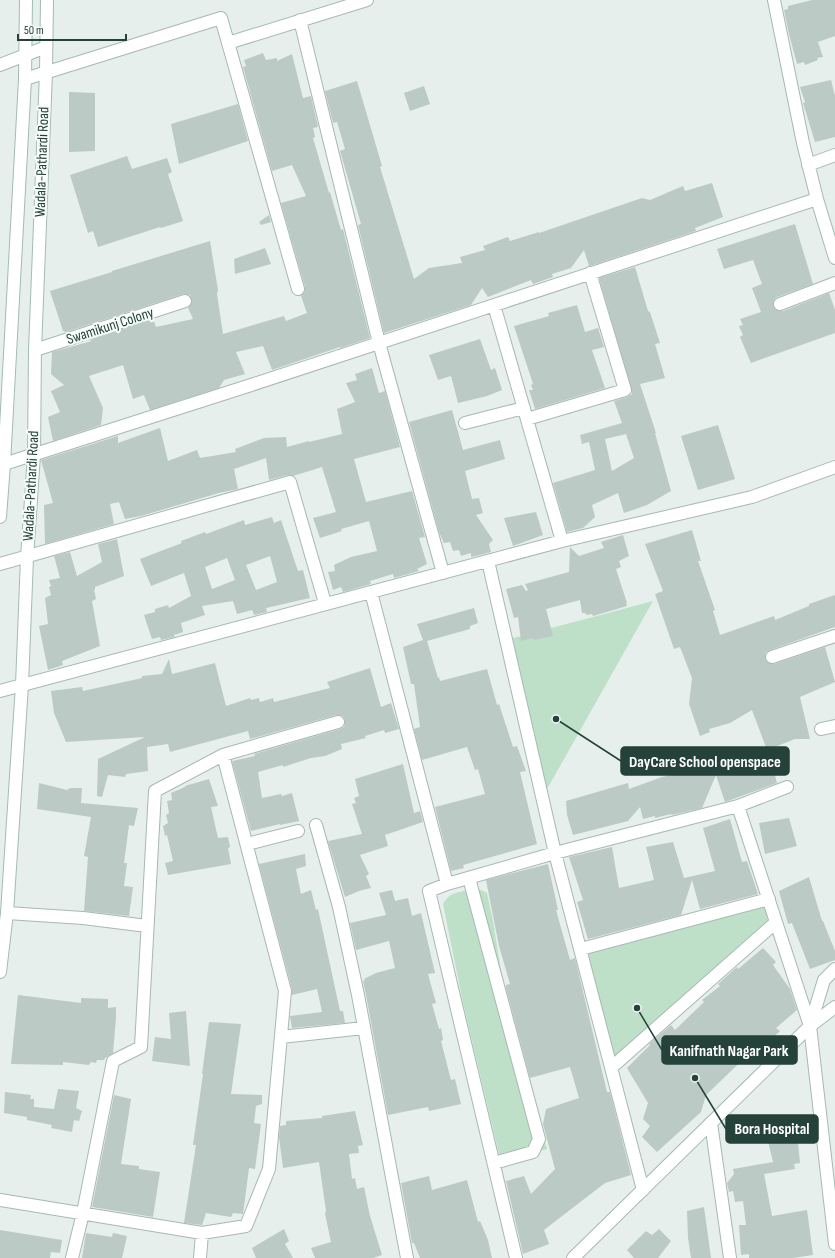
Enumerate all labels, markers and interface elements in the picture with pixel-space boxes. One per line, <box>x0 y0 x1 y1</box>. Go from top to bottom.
scale bar <box>18 16 126 42</box>
text: 50 m <box>24 23 44 38</box>
street label: Wadala-Pathardi Road <box>31 106 53 218</box>
street label: Swamikunj Colony <box>64 303 156 349</box>
street label: Wadala-Pathardi Road <box>19 430 43 542</box>
callout: DayCare School openspace <box>621 747 789 775</box>
text: DayCare School openspace <box>629 753 781 772</box>
callout: Kanifnath Nagar Park <box>662 1036 797 1064</box>
text: Kanifnath Nagar Park <box>669 1042 789 1061</box>
callout: Bora Hospital <box>726 1115 818 1143</box>
text: Bora Hospital <box>734 1120 810 1139</box>

